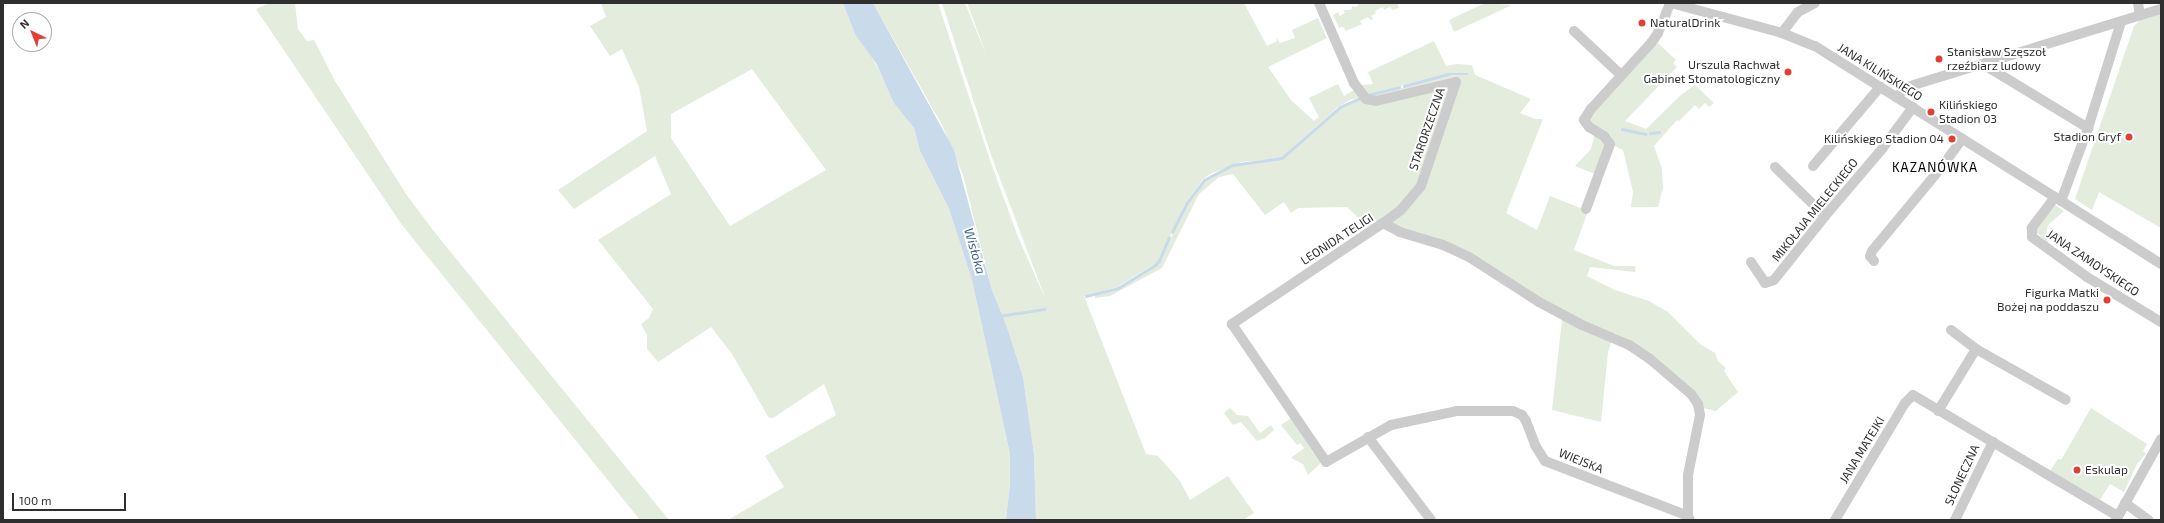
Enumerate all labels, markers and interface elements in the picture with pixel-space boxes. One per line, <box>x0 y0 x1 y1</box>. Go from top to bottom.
north arrow <box>12 12 52 52</box>
text: N <box>17 16 31 31</box>
place label: NaturalDrink <box>1650 16 1720 30</box>
marker: NaturalDrink <box>1637 18 1647 28</box>
street label: JANA KILIŃSKIEGO <box>1835 40 1925 104</box>
place label: Stanisław Szęszoł rzeźbiarz ludowy <box>1947 45 2046 73</box>
marker: Stanisław Szęszoł rzeźbiarz ludowy <box>1934 54 1944 64</box>
place label: Urszula Rachwał Gabinet Stomatologiczny <box>1644 58 1780 86</box>
marker: Urszula Rachwał Gabinet Stomatologiczny <box>1783 67 1793 77</box>
street label: STARORZECZNA <box>1406 86 1448 172</box>
place label: Kilińskiego Stadion 03 <box>1939 98 1998 126</box>
marker: Kilińskiego Stadion 03 <box>1926 107 1936 117</box>
place label: Stadion Gryf <box>2054 130 2121 144</box>
place label: Kilińskiego Stadion 04 <box>1824 132 1944 146</box>
marker: Stadion Gryf <box>2124 132 2134 142</box>
marker: Kilińskiego Stadion 04 <box>1947 134 1957 144</box>
street label: MIKOŁAJA MIELECKIEGO <box>1769 155 1861 265</box>
district label: KAZANÓWKA <box>1892 159 1978 175</box>
street label: LEONIDA TELIGI <box>1298 210 1376 268</box>
water label: Wisłoka <box>961 226 989 276</box>
street label: JANA ZAMOYSKIEGO <box>2044 227 2142 299</box>
place label: Figurka Matki Bożej na poddaszu <box>1997 286 2099 314</box>
marker: Figurka Matki Bożej na poddaszu <box>2102 295 2112 305</box>
street label: JANA MATEJKI <box>1836 414 1888 486</box>
street label: SŁONECZNA <box>1942 442 1982 508</box>
street label: WIEJSKA <box>1557 446 1605 476</box>
place label: Eskulap <box>2085 463 2128 477</box>
marker: Eskulap <box>2072 465 2082 475</box>
scale bar <box>14 485 128 511</box>
text: 100 m <box>19 493 51 507</box>

